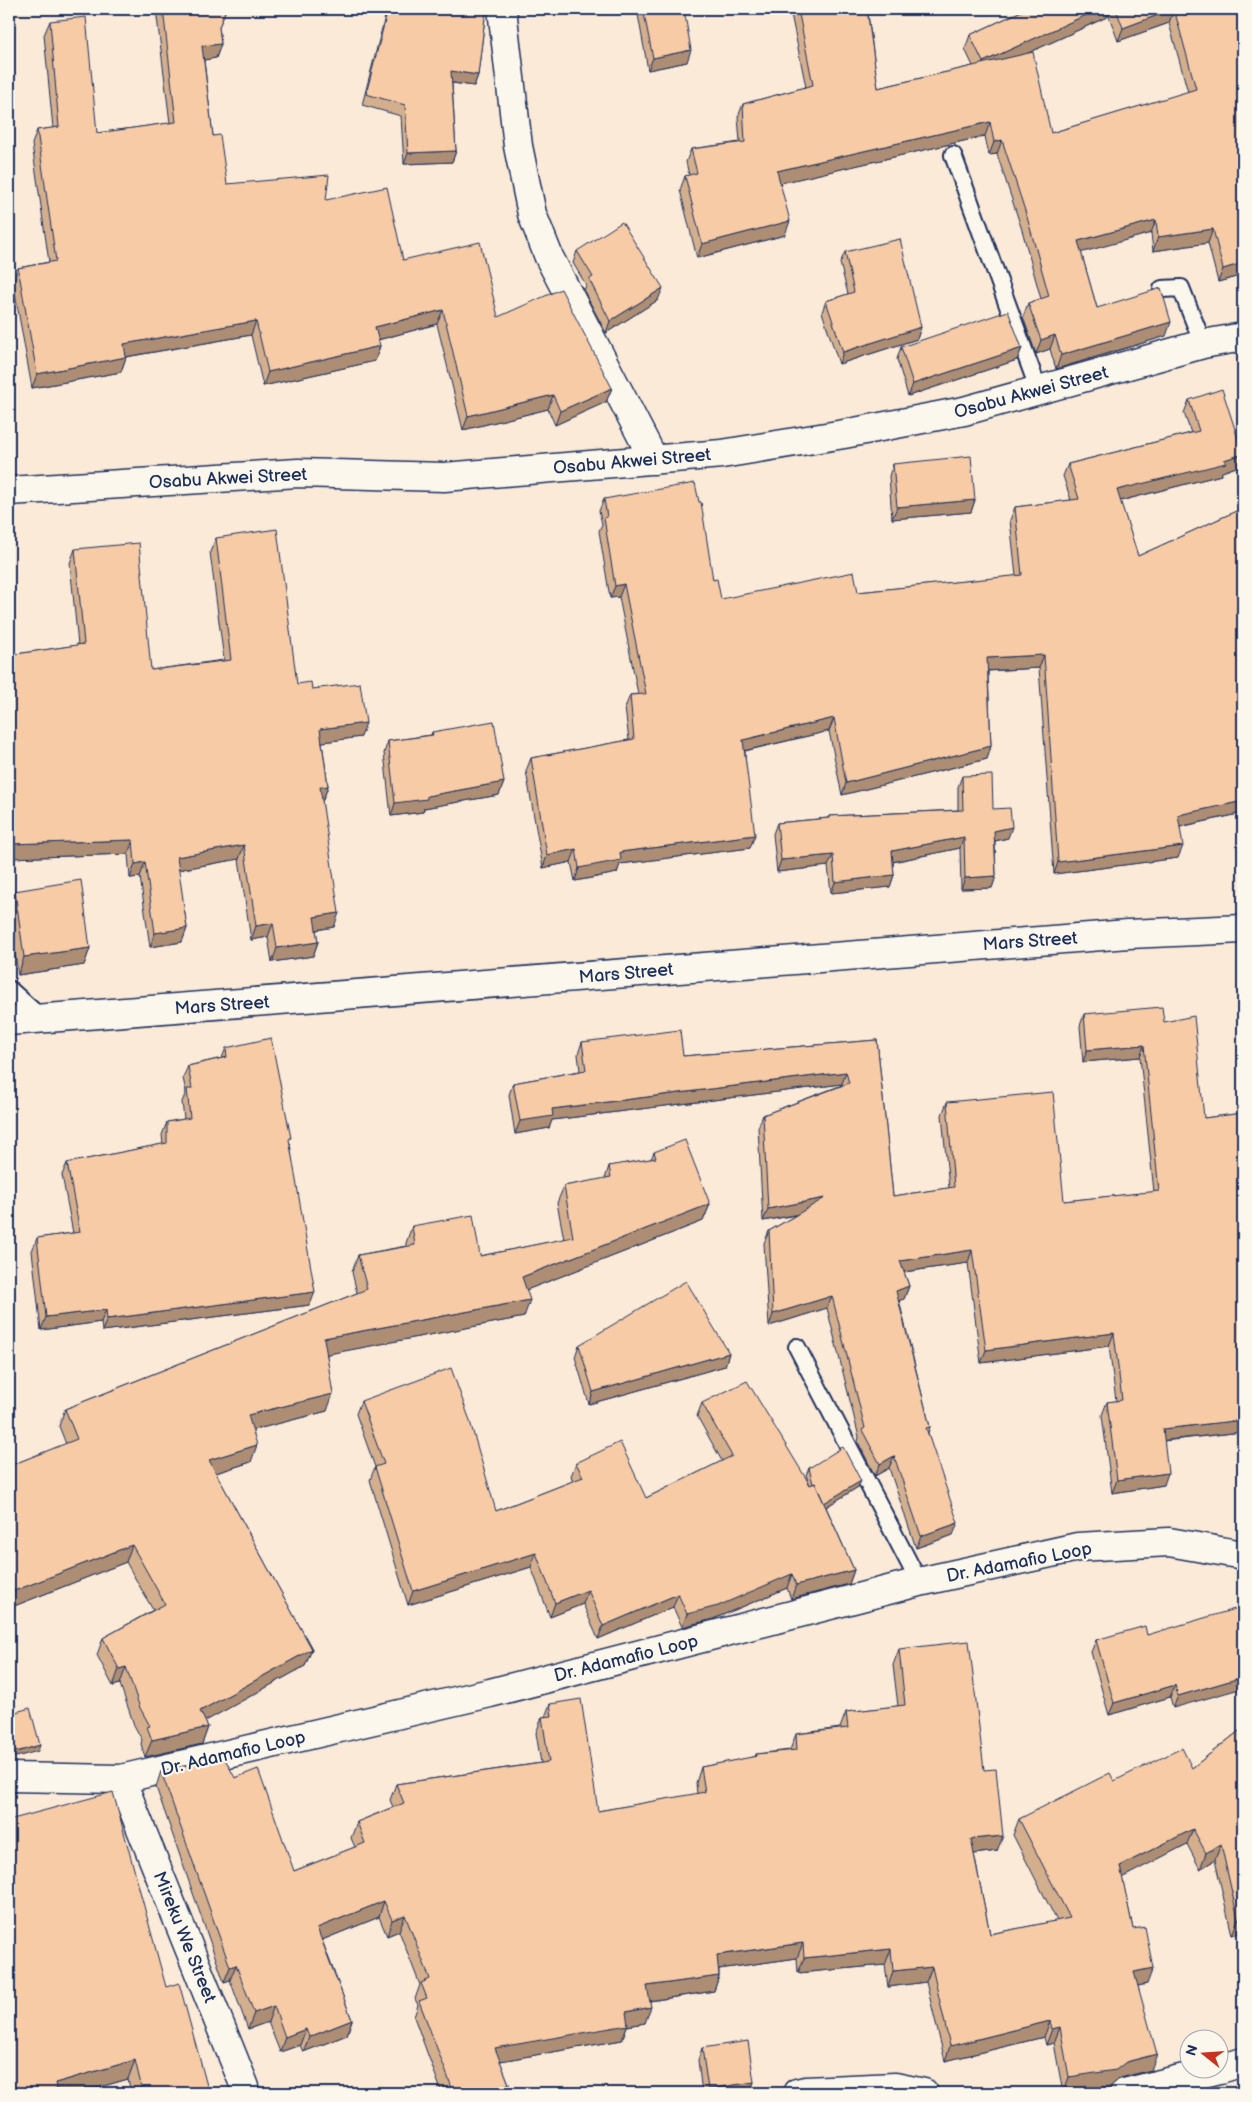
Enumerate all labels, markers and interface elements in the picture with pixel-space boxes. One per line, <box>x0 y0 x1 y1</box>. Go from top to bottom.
street label: Osabu Akwei Street <box>952 362 1111 423</box>
street label: Osabu Akwei Street <box>552 444 712 479</box>
street label: Osabu Akwei Street <box>148 464 308 493</box>
street label: Mars Street <box>982 928 1079 955</box>
street label: Mars Street <box>578 959 675 988</box>
street label: Mars Street <box>174 992 271 1019</box>
street label: Dr. Adamafio Loop <box>945 1538 1094 1587</box>
street label: Dr. Adamafio Loop <box>552 1630 700 1687</box>
street label: Dr. Adamafio Loop <box>159 1727 307 1780</box>
street label: Mireku We Street <box>149 1869 221 2006</box>
north arrow <box>1180 2030 1230 2080</box>
text: N <box>1182 2043 1202 2058</box>

